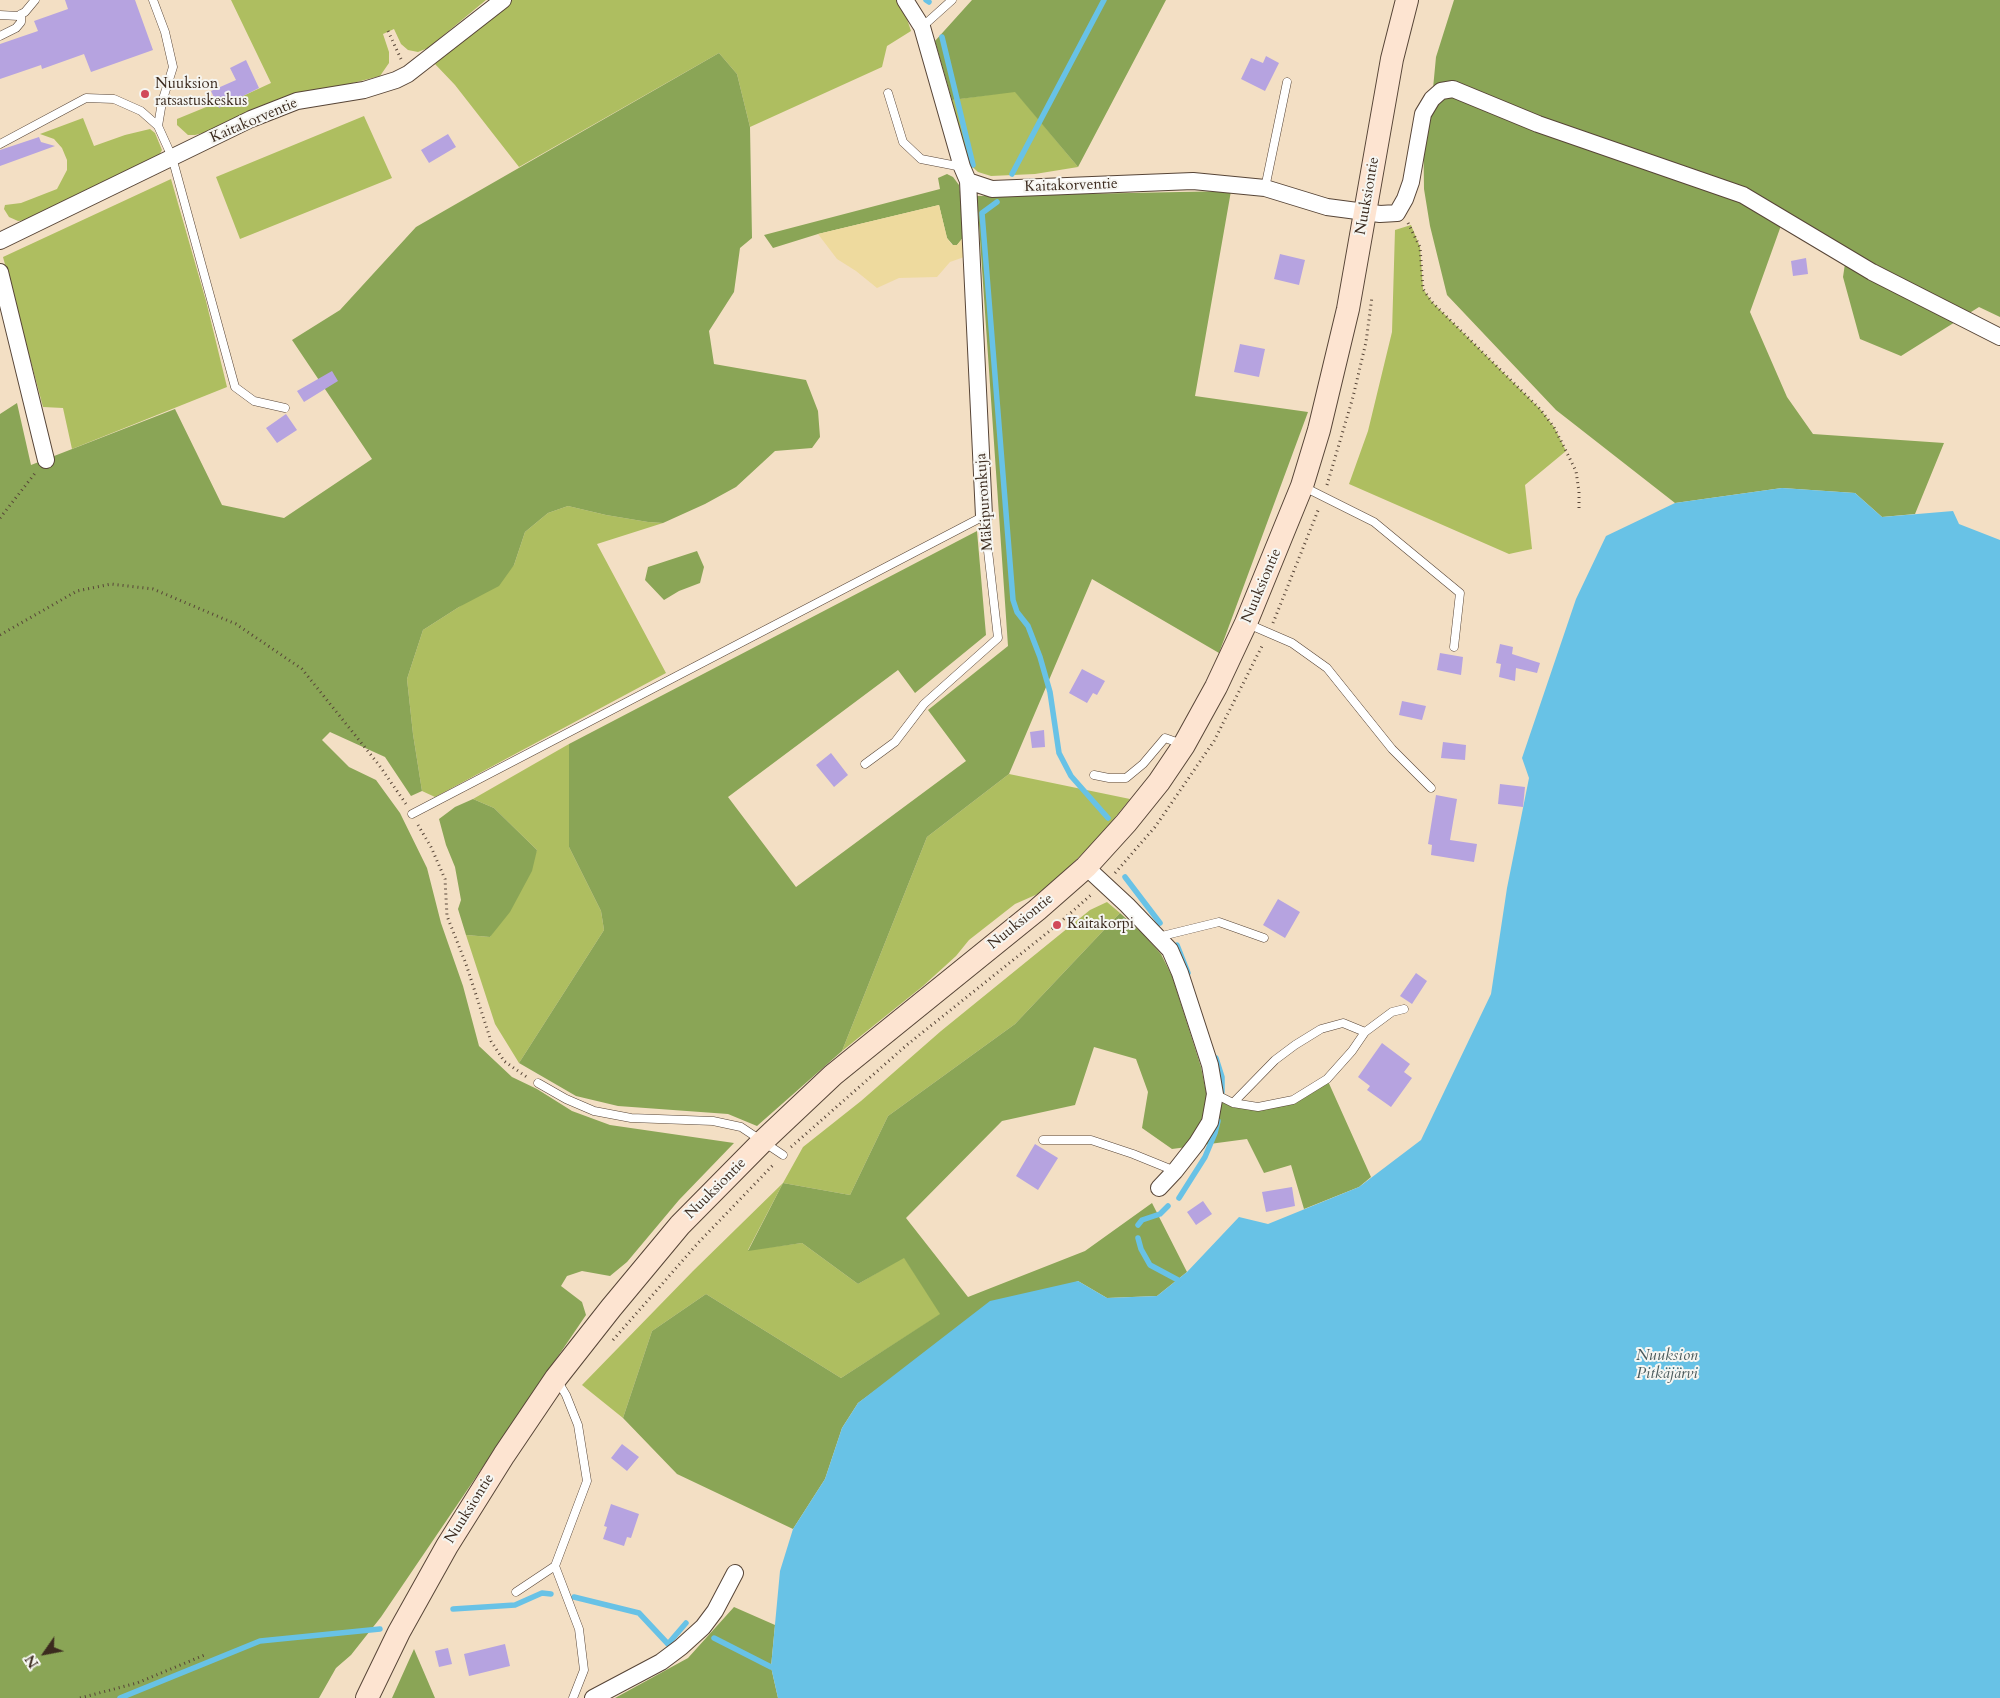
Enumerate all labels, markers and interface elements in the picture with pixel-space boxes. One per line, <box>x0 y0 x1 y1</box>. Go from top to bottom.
place label: Nuuksion ratsastuskeskus <box>155 76 247 111</box>
marker: Nuuksion ratsastuskeskus <box>139 88 151 100</box>
street label: Kaitakorventie <box>208 94 300 148</box>
street label: Nuuksiontie <box>1352 156 1384 236</box>
street label: Kaitakorventie <box>1024 175 1118 197</box>
street label: Mäkipuronkuja <box>973 452 997 552</box>
street label: Nuuksiontie <box>1238 546 1286 626</box>
street label: Nuuksiontie <box>985 890 1057 954</box>
place label: Kaitakorpi <box>1067 916 1134 934</box>
marker: Kaitakorpi <box>1051 919 1063 931</box>
street label: Nuuksiontie <box>682 1155 750 1223</box>
water label: Nuuksion Pitkäjärvi <box>1636 1346 1698 1384</box>
street label: Nuuksiontie <box>441 1471 499 1547</box>
north arrow <box>20 1628 70 1678</box>
text: N <box>21 1651 43 1672</box>

